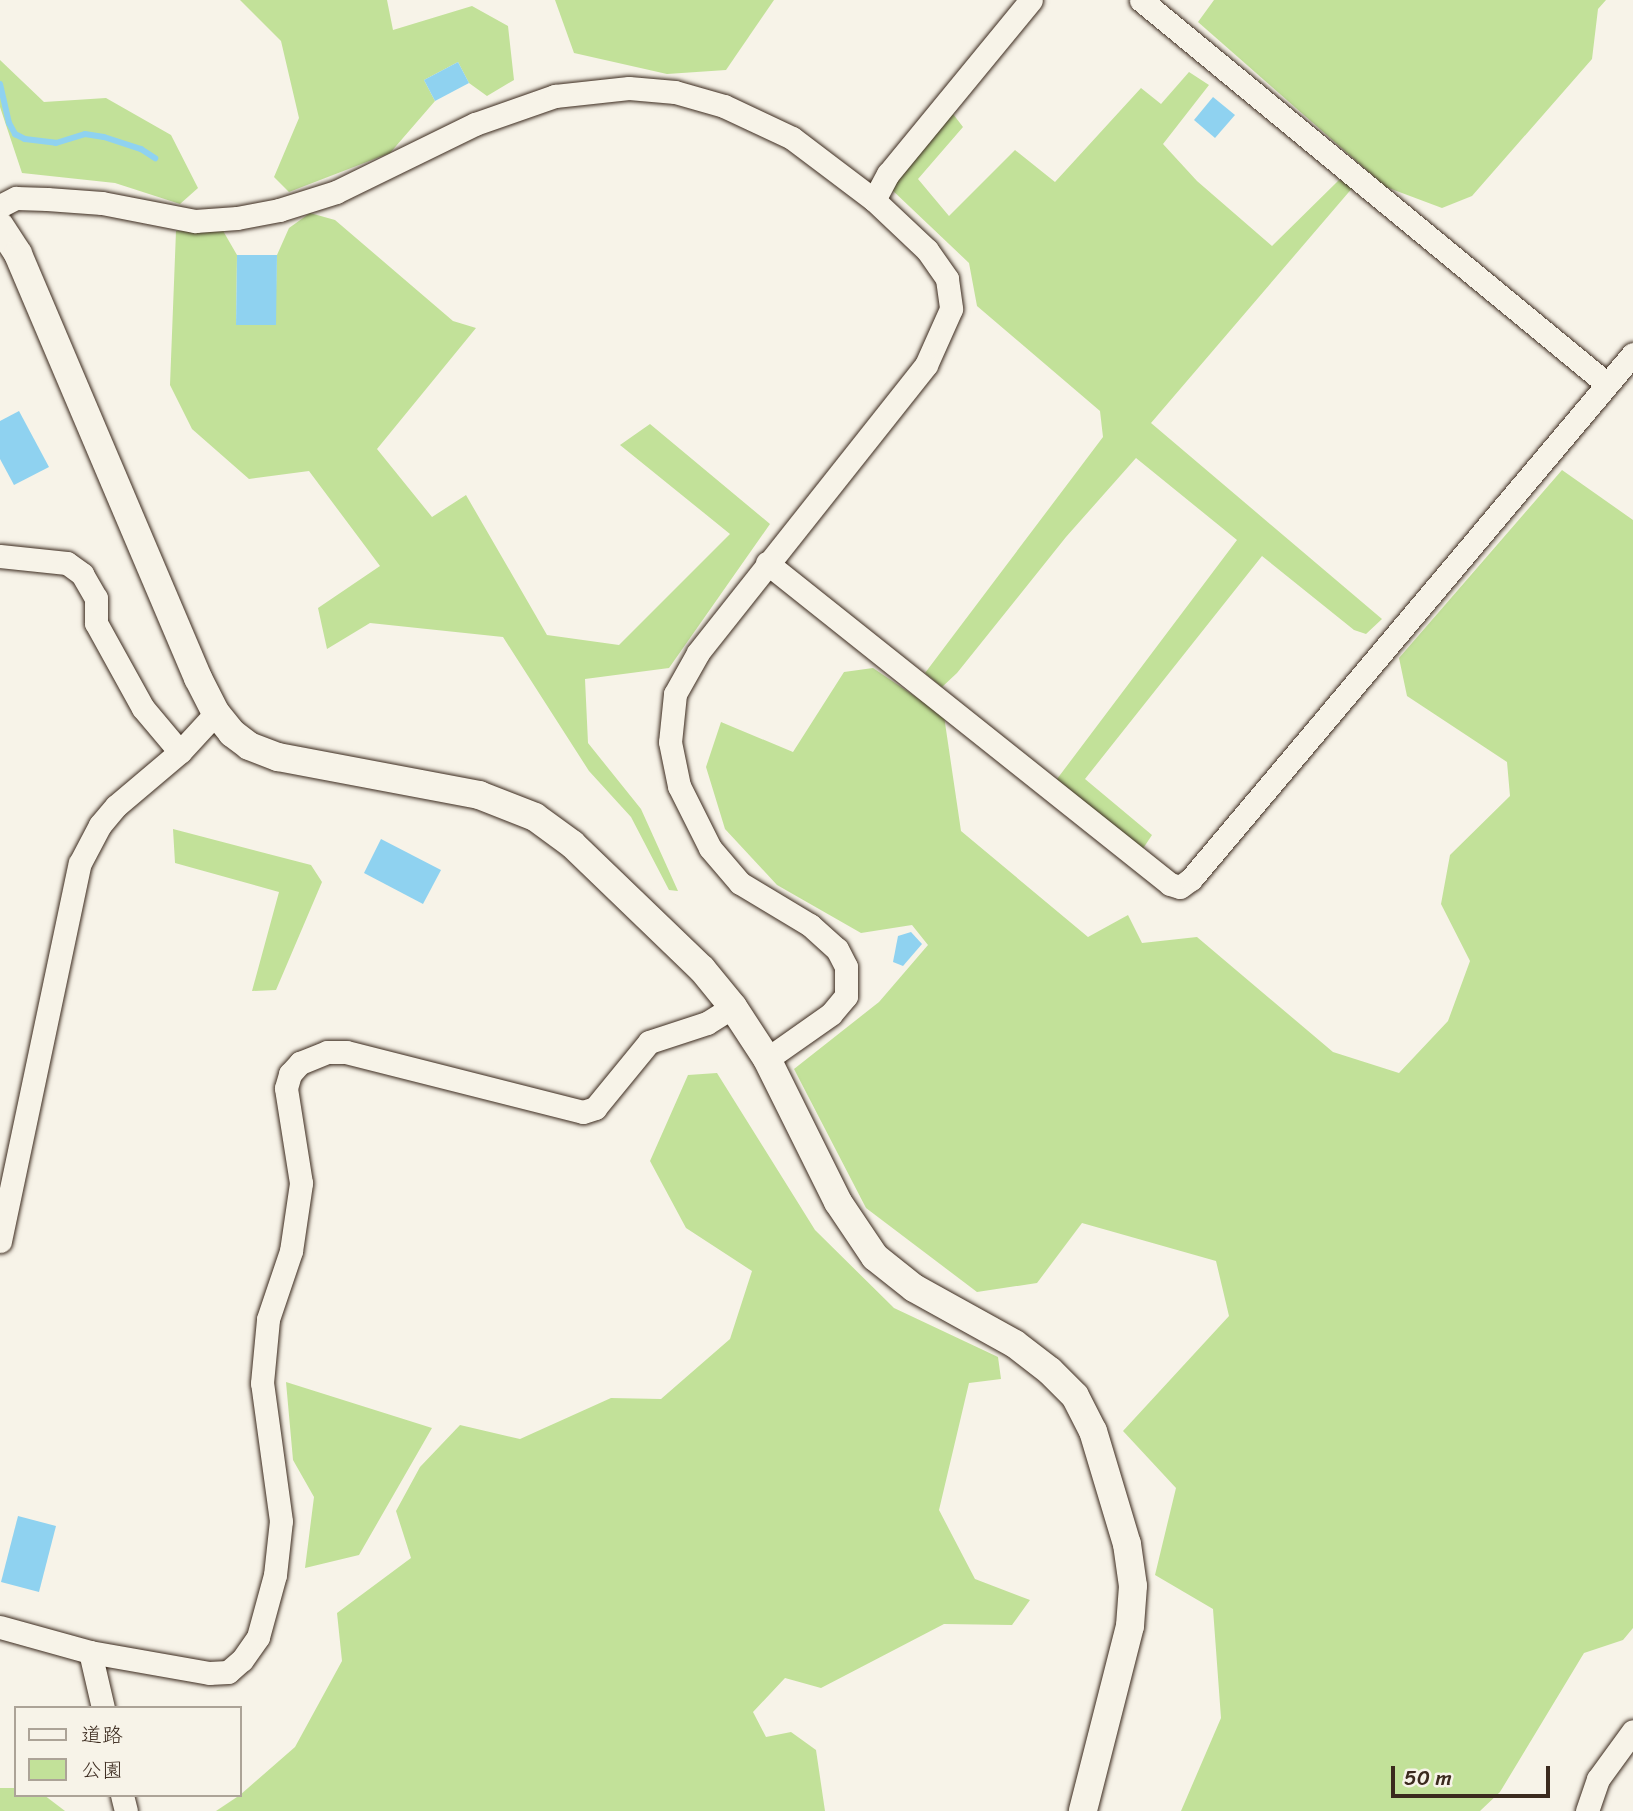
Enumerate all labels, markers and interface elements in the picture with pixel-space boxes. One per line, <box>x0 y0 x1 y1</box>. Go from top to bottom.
legend <box>14 1706 242 1797</box>
text: 道路 <box>81 1716 123 1754</box>
text: 公園 <box>81 1751 123 1789</box>
scale bar <box>1395 1752 1554 1796</box>
text: 50 m <box>1404 1759 1452 1797</box>

